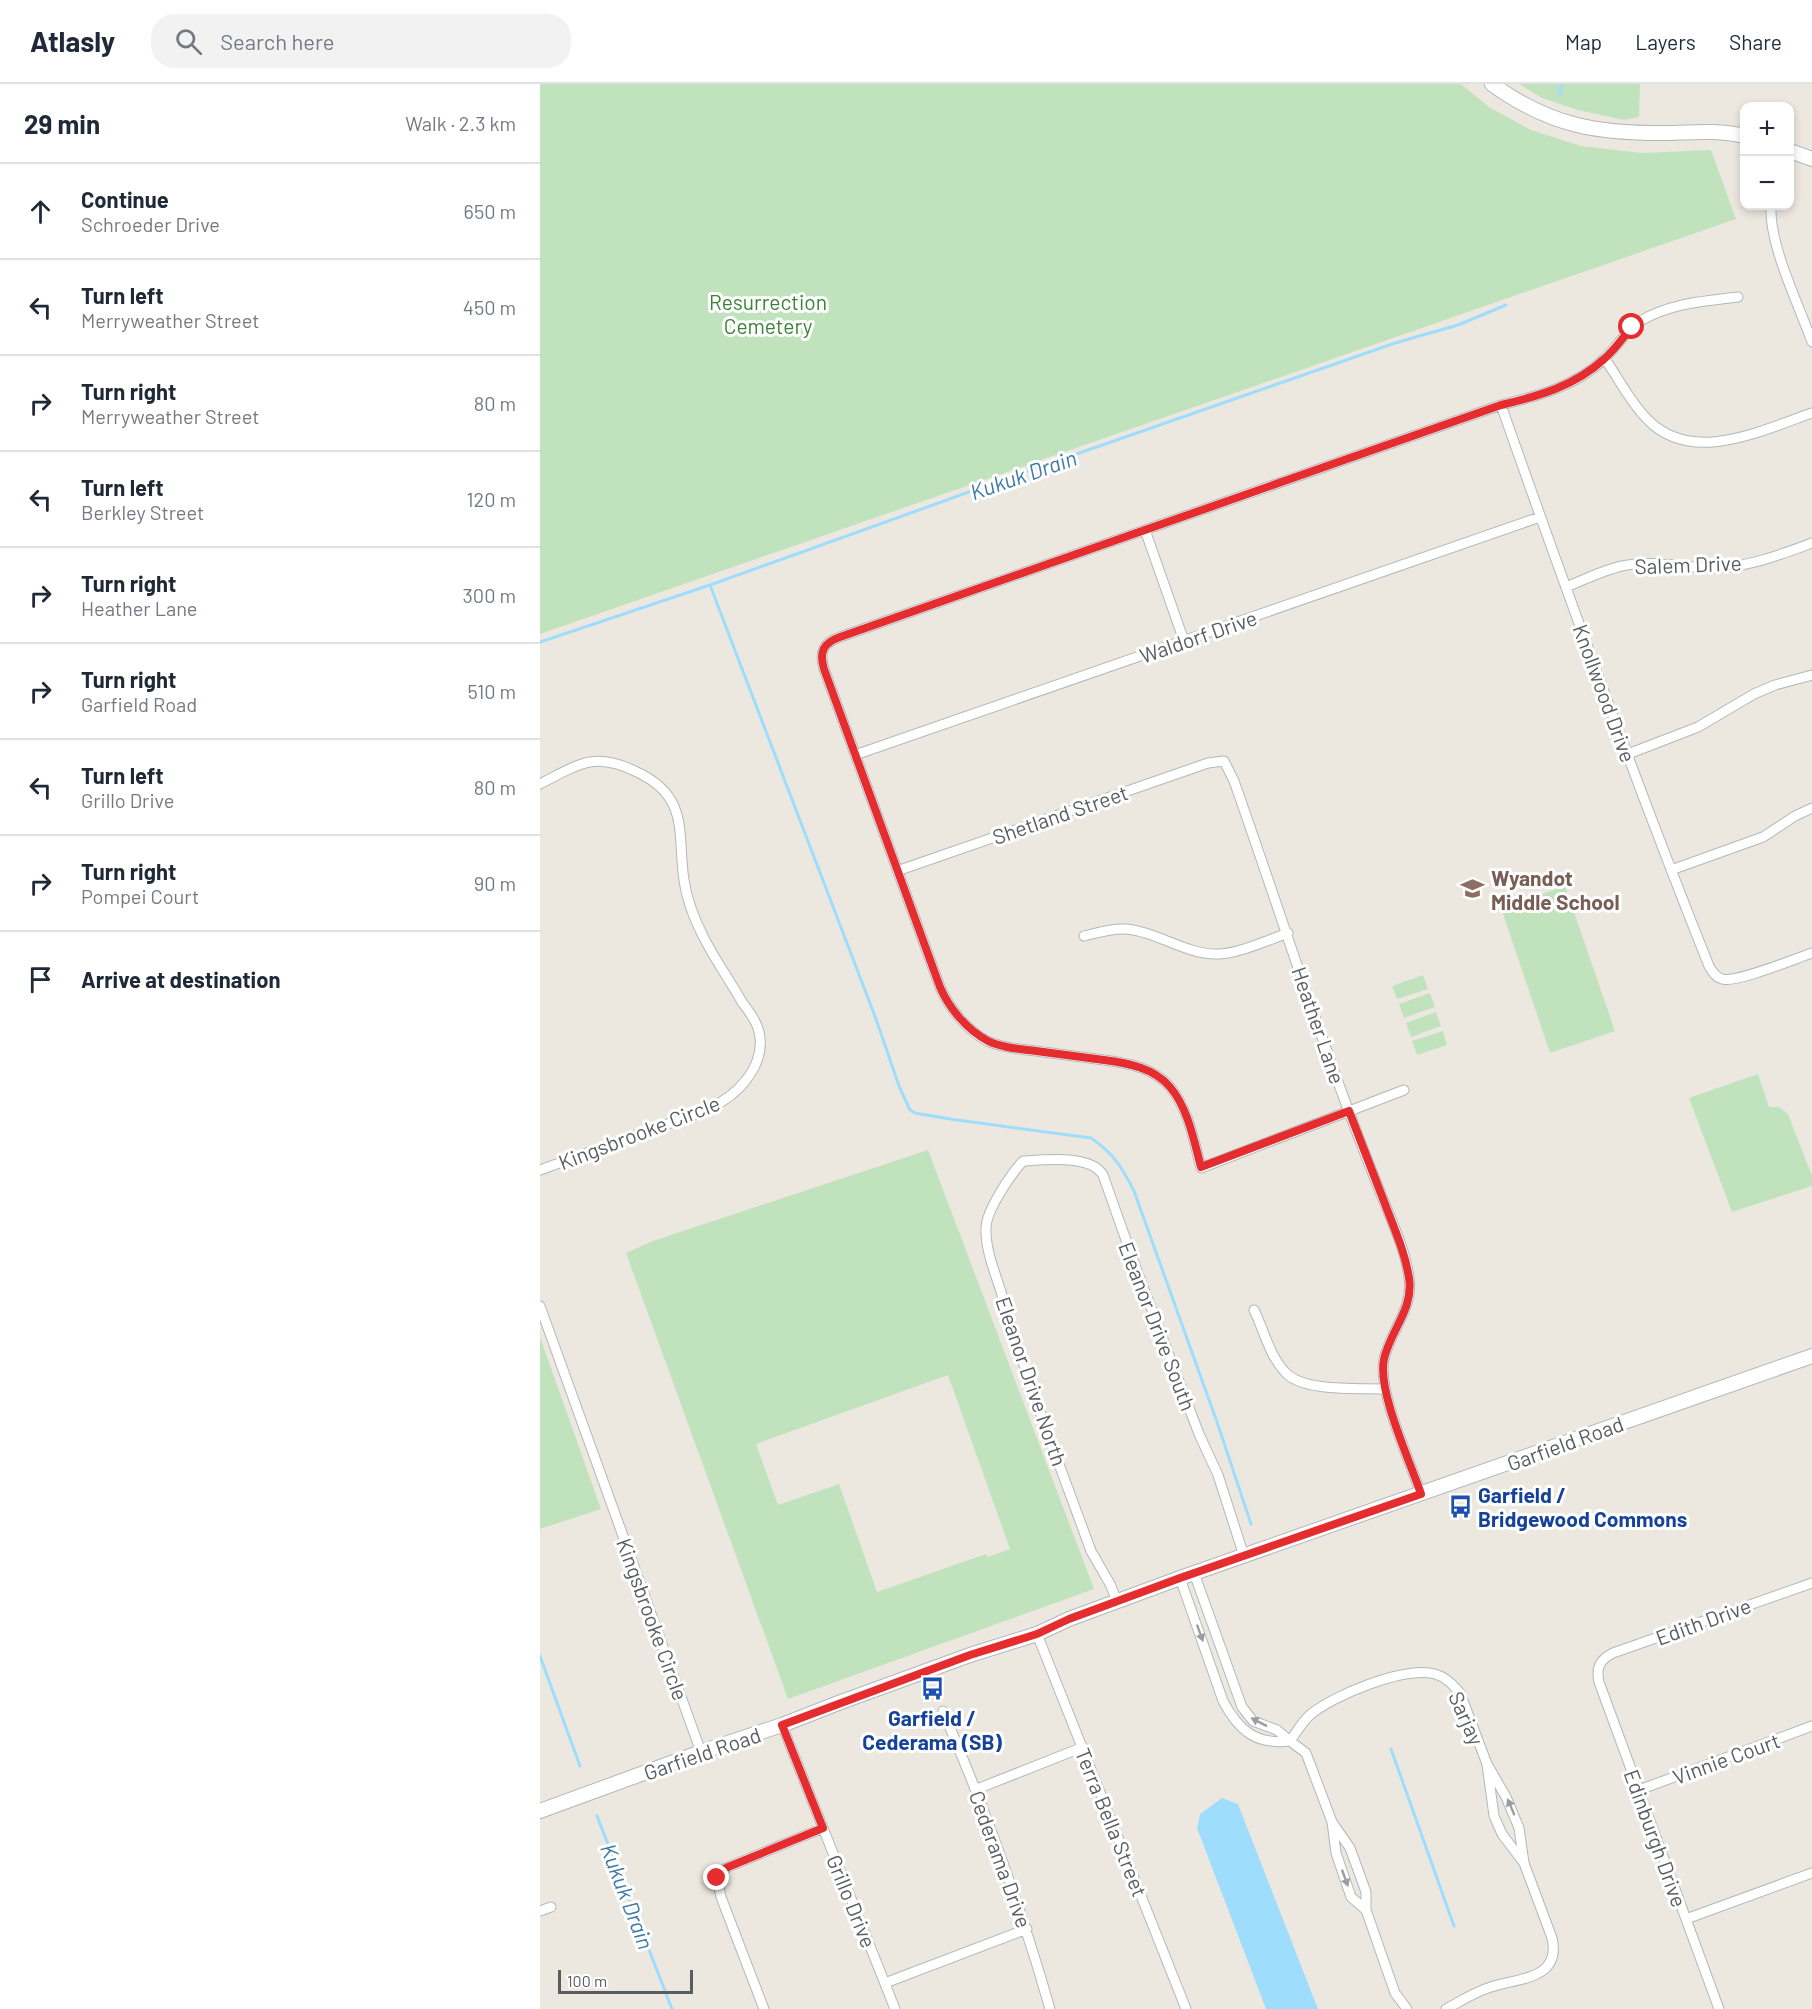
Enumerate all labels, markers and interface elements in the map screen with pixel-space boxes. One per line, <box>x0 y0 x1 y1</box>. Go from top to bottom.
search box <box>151 14 571 68</box>
text: Atlasly <box>30 24 115 58</box>
icon: search <box>172 25 205 58</box>
text: Search here <box>220 28 335 54</box>
text: Map <box>1565 29 1602 54</box>
text: Layers <box>1635 29 1696 54</box>
text: Share <box>1729 29 1782 54</box>
map controls <box>1740 102 1794 210</box>
button: + <box>1740 102 1794 156</box>
text: 29 min <box>24 108 100 139</box>
text: Walk · 2.3 km <box>405 111 516 135</box>
button: − <box>1740 156 1794 210</box>
text: Continue <box>81 186 169 212</box>
icon: ahead <box>24 195 57 228</box>
text: 650 m <box>464 199 516 223</box>
text: Schroeder Drive <box>81 212 220 236</box>
text: Turn left <box>81 282 164 308</box>
park label: Resurrection Cemetery <box>709 289 827 338</box>
icon: left <box>24 291 57 324</box>
text: 450 m <box>463 295 516 319</box>
text: Merryweather Street <box>81 308 260 332</box>
route start <box>1618 313 1644 339</box>
text: Turn right <box>81 378 176 404</box>
icon: right <box>24 387 57 420</box>
text: 80 m <box>474 391 516 415</box>
text: Merryweather Street <box>81 404 260 428</box>
water label: Kukuk Drain <box>966 444 1080 504</box>
text: Turn left <box>81 474 164 500</box>
icon: left <box>24 483 57 516</box>
text: 120 m <box>466 487 516 511</box>
text: Berkley Street <box>81 500 204 524</box>
street label: Salem Drive <box>1634 550 1742 578</box>
text: Turn right <box>81 570 176 596</box>
icon: right <box>24 579 57 612</box>
text: 300 m <box>463 583 516 607</box>
text: Heather Lane <box>81 596 198 620</box>
street label: Waldorf Drive <box>1136 604 1260 668</box>
street label: Knollwood Drive <box>1568 620 1642 766</box>
text: Turn right <box>81 666 176 692</box>
icon: right <box>24 675 57 708</box>
text: 510 m <box>467 679 516 703</box>
text: Garfield Road <box>81 692 197 716</box>
text: Turn left <box>81 762 164 788</box>
icon: left <box>24 771 57 804</box>
text: 80 m <box>474 775 516 799</box>
street label: Shetland Street <box>989 779 1131 849</box>
text: Grillo Drive <box>81 788 174 812</box>
text: Turn right <box>81 858 176 884</box>
place label: Wyandot Middle School <box>1491 865 1620 914</box>
icon: right <box>24 867 57 900</box>
text: 90 m <box>474 871 516 895</box>
school or university icon: Wyandot Middle School <box>1460 876 1486 902</box>
text: Pompei Court <box>81 884 199 908</box>
icon: arrive <box>24 963 57 996</box>
street label: Heather Lane <box>1287 963 1351 1087</box>
text: Arrive at destination <box>81 966 280 992</box>
street label: Kingsbrooke Circle <box>555 1090 723 1174</box>
street label: Eleanor Drive South <box>1114 1238 1202 1414</box>
street label: Eleanor Drive North <box>991 1293 1073 1469</box>
street label: Garfield Road <box>1503 1410 1627 1476</box>
place label: Garfield / Bridgewood Commons <box>1478 1482 1687 1531</box>
bus stop icon: Garfield / Bridgewood Commons <box>1447 1493 1473 1519</box>
street label: Kingsbrooke Circle <box>612 1535 694 1703</box>
street label: Edith Drive <box>1652 1592 1754 1650</box>
one-way arrow <box>1195 1624 1205 1642</box>
bus stop icon: Garfield / Cederama (SB) <box>919 1676 945 1702</box>
street label: Sarjay <box>1444 1687 1490 1749</box>
place label: Garfield / Cederama (SB) <box>862 1705 1002 1754</box>
one-way arrow <box>1250 1718 1268 1728</box>
street label: Garfield Road <box>640 1721 764 1785</box>
street label: Vinnie Court <box>1669 1727 1783 1789</box>
street label: Terra Bella Street <box>1071 1744 1153 1900</box>
street label: Edinburgh Drive <box>1620 1766 1692 1910</box>
street label: Cederama Drive <box>965 1787 1037 1931</box>
one-way arrow <box>1506 1798 1515 1816</box>
water label: Kukuk Drain <box>596 1840 660 1952</box>
street label: Grillo Drive <box>822 1851 882 1951</box>
route end <box>703 1864 729 1890</box>
one-way arrow <box>1340 1869 1350 1887</box>
scale bar <box>558 1967 693 1994</box>
text: 100 m <box>567 1971 607 1990</box>

